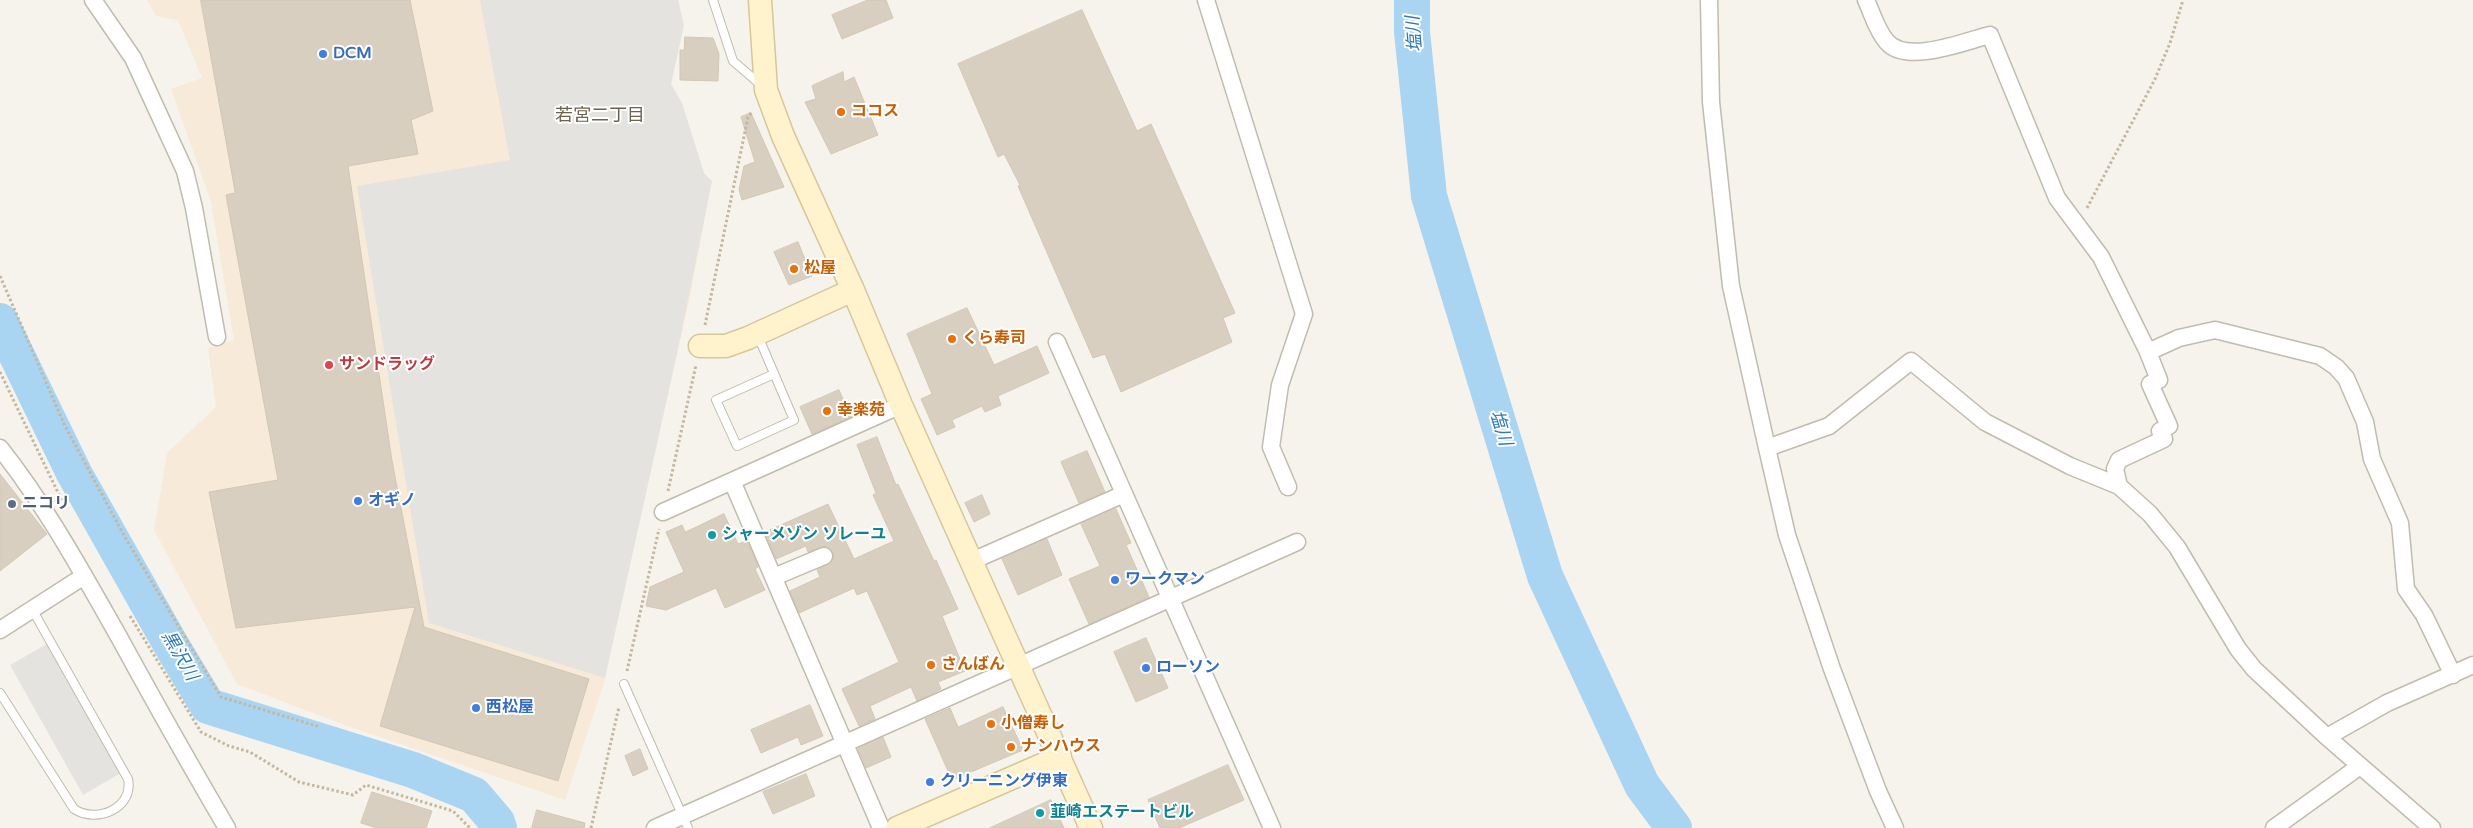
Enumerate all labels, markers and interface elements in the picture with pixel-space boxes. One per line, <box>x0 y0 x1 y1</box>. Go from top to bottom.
water label: 塩川 <box>1403 15 1427 53</box>
place label: DCM <box>333 44 372 64</box>
marker: DCM <box>317 48 329 60</box>
place label: ココス <box>851 102 899 122</box>
district label: 若宮二丁目 <box>555 105 645 127</box>
marker: ココス <box>835 106 847 118</box>
place label: 松屋 <box>804 259 836 279</box>
marker: 松屋 <box>788 263 800 275</box>
place label: くら寿司 <box>962 329 1026 349</box>
marker: くら寿司 <box>946 333 958 345</box>
place label: サンドラッグ <box>339 355 435 375</box>
marker: サンドラッグ <box>323 359 335 371</box>
place label: 幸楽苑 <box>837 401 885 421</box>
marker: 幸楽苑 <box>821 405 833 417</box>
water label: 塩川 <box>1484 408 1516 448</box>
place label: オギノ <box>368 491 416 511</box>
place label: ニコリ <box>22 494 70 514</box>
marker: オギノ <box>352 495 364 507</box>
marker: ニコリ <box>6 498 18 510</box>
place label: シャーメゾン ソレーユ <box>722 525 886 545</box>
marker: シャーメゾン ソレーユ <box>706 529 718 541</box>
place label: ワークマン <box>1125 570 1205 590</box>
marker: ワークマン <box>1109 574 1121 586</box>
water label: 黒沢川 <box>156 627 202 685</box>
place label: さんばん <box>941 655 1005 675</box>
place label: ローソン <box>1156 658 1220 678</box>
marker: さんばん <box>925 659 937 671</box>
marker: ローソン <box>1140 662 1152 674</box>
place label: 西松屋 <box>486 698 534 718</box>
marker: 西松屋 <box>470 702 482 714</box>
place label: 小僧寿し <box>1001 714 1065 734</box>
marker: 小僧寿し <box>985 718 997 730</box>
place label: ナンハウス <box>1021 737 1101 757</box>
marker: ナンハウス <box>1005 741 1017 753</box>
place label: クリーニング伊東 <box>940 772 1068 792</box>
marker: クリーニング伊東 <box>924 776 936 788</box>
place label: 韮崎エステートビル <box>1050 803 1194 823</box>
marker: 韮崎エステートビル <box>1034 807 1046 819</box>

